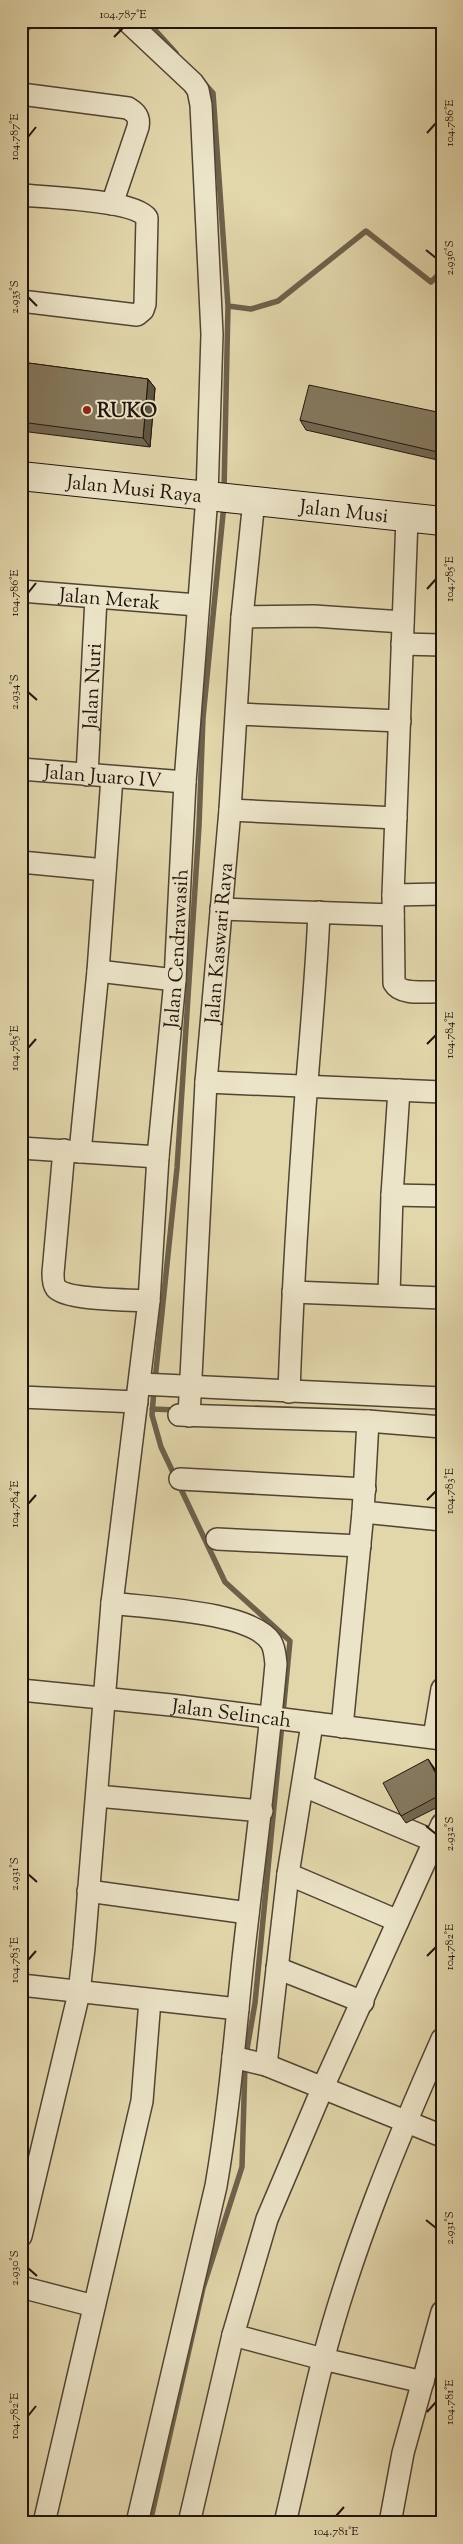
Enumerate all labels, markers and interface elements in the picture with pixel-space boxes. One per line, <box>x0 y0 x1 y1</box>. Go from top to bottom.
text: 104.787°E <box>99 6 147 24</box>
text: 104.786°E <box>441 99 459 147</box>
text: 104.787°E <box>6 113 24 161</box>
text: 2.936°S <box>441 240 459 276</box>
text: 2.935°S <box>6 280 24 314</box>
place label: RUKO <box>97 398 157 427</box>
marker: RUKO <box>81 404 93 416</box>
street label: Jalan Musi Raya <box>64 469 203 512</box>
street label: Jalan Musi <box>297 494 390 532</box>
text: 104.785°E <box>441 556 459 602</box>
text: 104.786°E <box>6 569 24 617</box>
street label: Jalan Merak <box>57 582 161 619</box>
street label: Jalan Nuri <box>77 642 111 731</box>
text: 2.934°S <box>6 674 24 710</box>
street label: Jalan Juaro IV <box>42 759 162 797</box>
street label: Jalan Kaswari Raya <box>199 861 242 1026</box>
street label: Jalan Cendrawasih <box>158 868 198 1031</box>
text: 104.784°E <box>441 1011 459 1058</box>
text: 104.785°E <box>6 1025 24 1071</box>
text: 104.783°E <box>441 1467 459 1514</box>
text: 104.784°E <box>6 1480 24 1527</box>
street label: Jalan Selincah <box>169 1693 293 1737</box>
text: 2.932°S <box>441 1817 459 1851</box>
text: 2.931°S <box>6 1857 24 1891</box>
text: 104.782°E <box>441 1923 459 1970</box>
text: 104.783°E <box>6 1936 24 1983</box>
text: 2.931°S <box>441 2211 459 2245</box>
text: 2.930°S <box>6 2250 24 2286</box>
text: 104.781°E <box>441 2379 459 2425</box>
text: 104.782°E <box>6 2392 24 2439</box>
text: 104.781°E <box>313 2523 359 2541</box>

